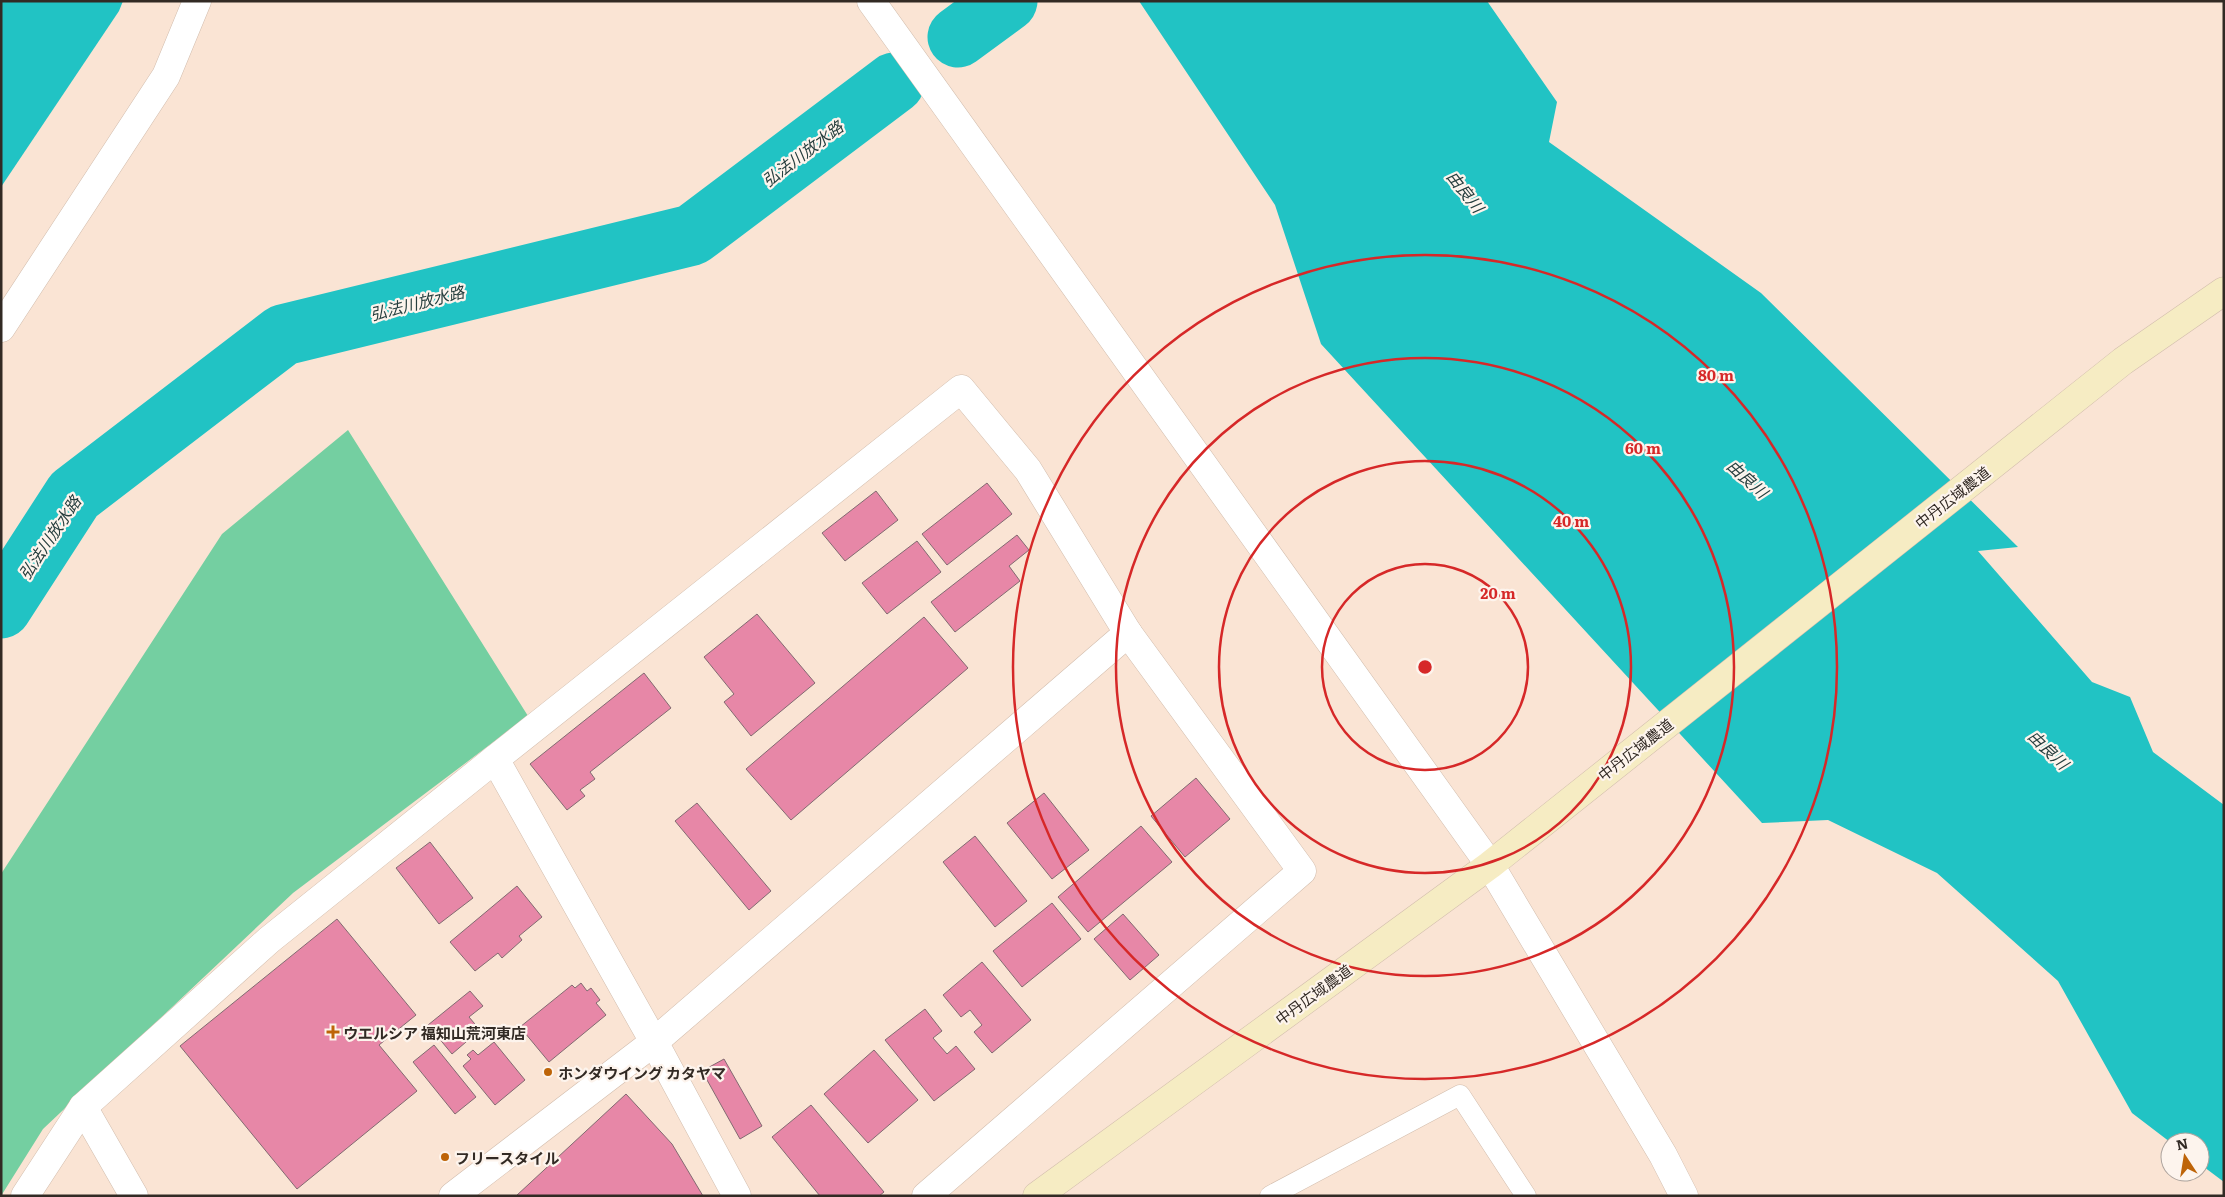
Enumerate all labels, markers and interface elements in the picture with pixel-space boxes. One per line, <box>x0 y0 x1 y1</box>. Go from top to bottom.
water label: 弘法川放水路 <box>756 113 849 191</box>
water label: 由良川 <box>1442 165 1491 219</box>
water label: 弘法川放水路 <box>368 278 468 325</box>
text: 80 m <box>1698 363 1734 386</box>
text: 60 m <box>1625 436 1661 459</box>
water label: 由良川 <box>1722 453 1775 504</box>
street label: 中丹広域農道 <box>1909 460 1995 534</box>
water label: 弘法川放水路 <box>12 489 87 584</box>
text: 40 m <box>1553 509 1589 532</box>
text: 20 m <box>1480 581 1516 604</box>
centre of rings <box>1416 658 1434 676</box>
street label: 中丹広域農道 <box>1592 712 1678 786</box>
water label: 由良川 <box>2023 724 2076 776</box>
street label: 中丹広域農道 <box>1270 958 1356 1030</box>
place label: ウエルシア 福知山荒河東店 <box>343 1021 526 1044</box>
marker: ウエルシア 福知山荒河東店 <box>327 1026 339 1038</box>
place label: ホンダウイング カタヤマ <box>558 1061 726 1084</box>
marker: ホンダウイング カタヤマ <box>542 1066 554 1078</box>
north arrow <box>2160 1132 2210 1182</box>
text: N <box>2174 1132 2190 1154</box>
place label: フリースタイル <box>455 1146 559 1169</box>
marker: フリースタイル <box>439 1151 451 1163</box>

